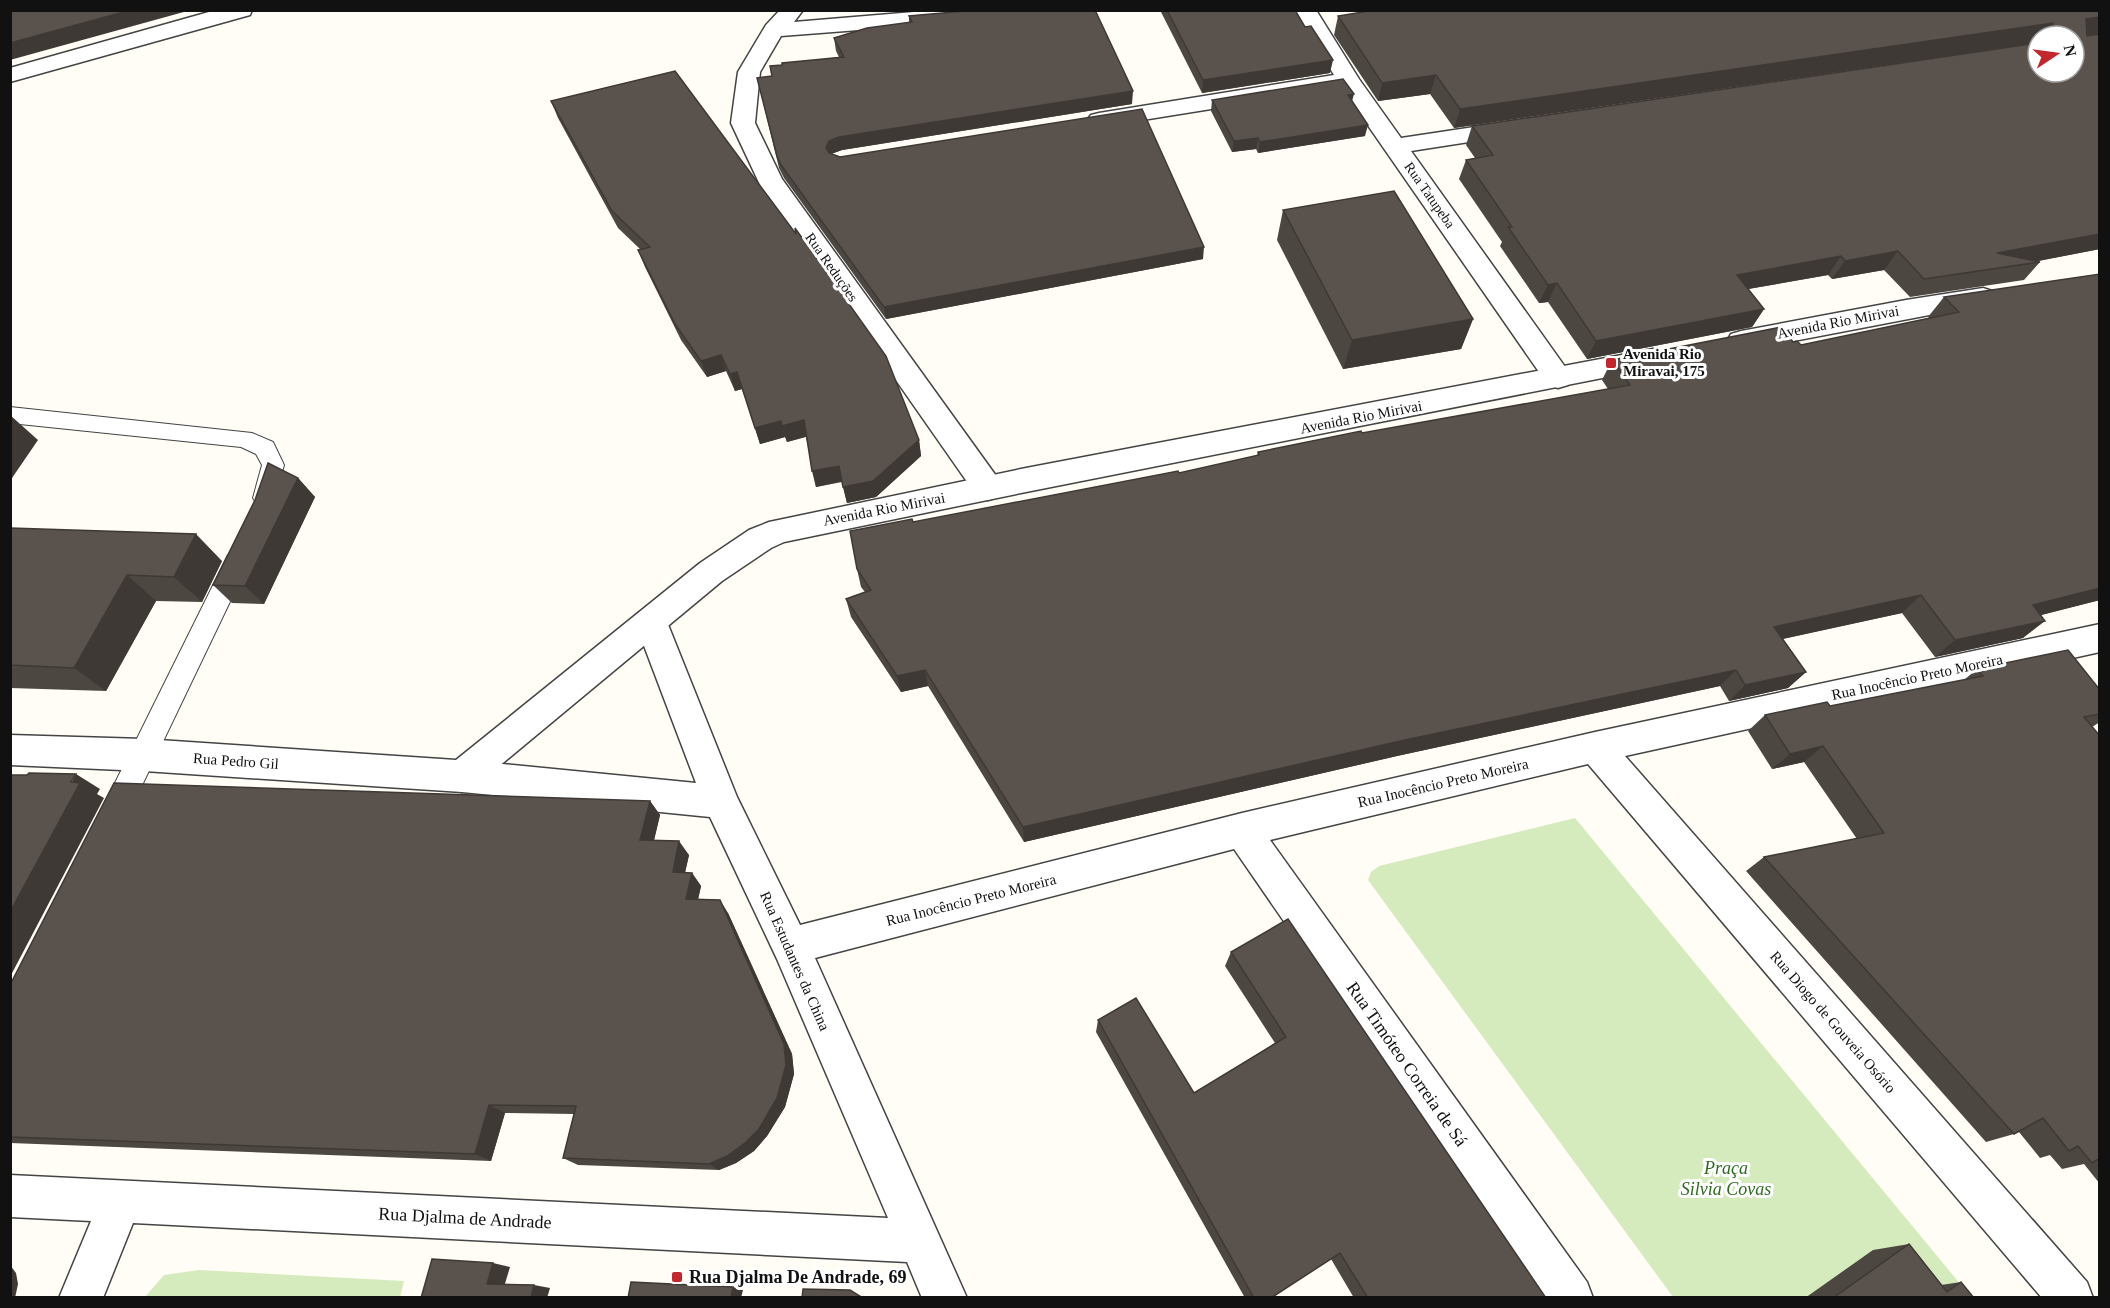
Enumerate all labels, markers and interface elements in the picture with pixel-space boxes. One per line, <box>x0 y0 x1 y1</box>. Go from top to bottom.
north arrow <box>2026 24 2086 84</box>
text: N <box>2061 43 2080 59</box>
street label: Rua Tatupeba <box>1401 159 1458 232</box>
street label: Rua Reduções <box>802 230 861 305</box>
street label: Avenida Rio Mirivai <box>1776 302 1900 342</box>
place label: Avenida Rio Miravai, 175 <box>1623 346 1705 379</box>
marker: Avenida Rio Miravai, 175 <box>1604 356 1618 370</box>
street label: Avenida Rio Mirivai <box>1299 397 1423 437</box>
street label: Avenida Rio Mirivai <box>822 489 946 529</box>
street label: Rua Inocêncio Preto Moreira <box>1830 651 2004 703</box>
street label: Rua Pedro Gil <box>193 750 279 772</box>
street label: Rua Inocêncio Preto Moreira <box>1356 755 1530 810</box>
street label: Rua Inocêncio Preto Moreira <box>884 871 1058 929</box>
street label: Rua Estudantes da China <box>757 889 833 1033</box>
street label: Rua Diogo de Gouveia Osório <box>1767 948 1899 1096</box>
street label: Rua Timóteo Correia de Sá <box>1343 978 1471 1150</box>
park label: Praça Silvia Covas <box>1681 1158 1771 1199</box>
street label: Rua Djalma de Andrade <box>378 1203 552 1233</box>
place label: Rua Djalma De Andrade, 69 <box>689 1267 907 1287</box>
marker: Rua Djalma De Andrade, 69 <box>670 1270 684 1284</box>

